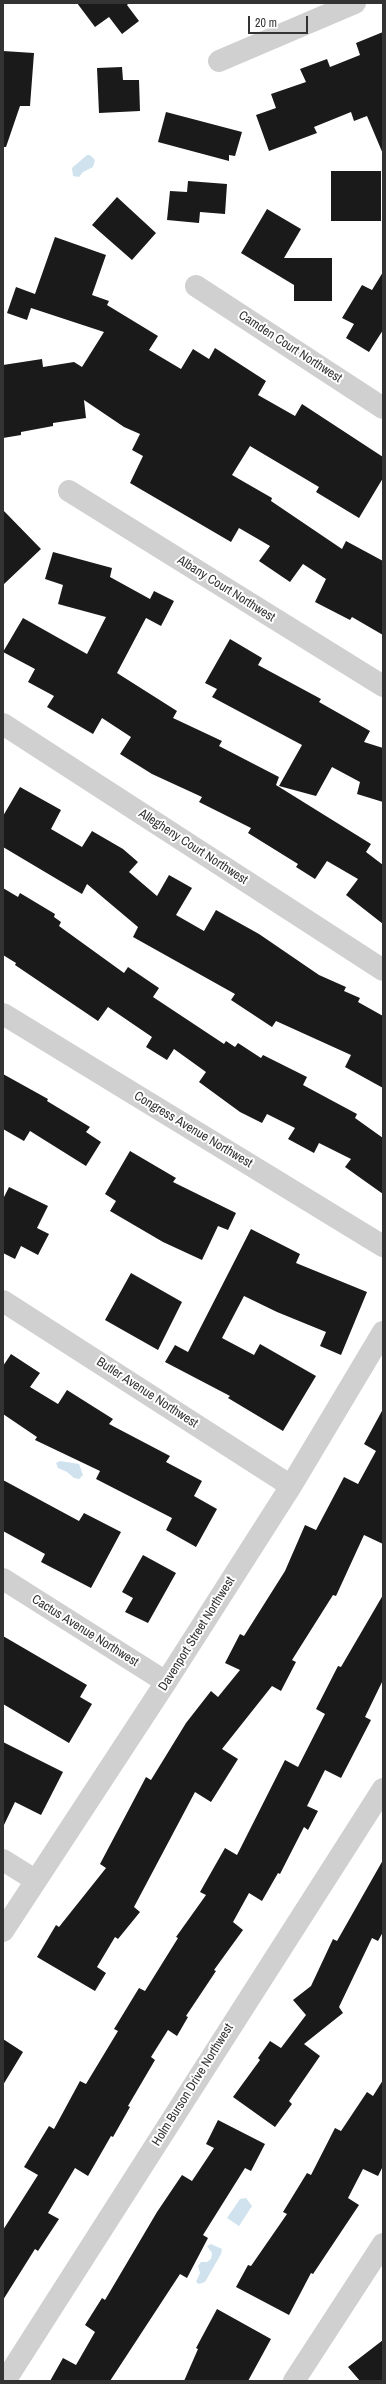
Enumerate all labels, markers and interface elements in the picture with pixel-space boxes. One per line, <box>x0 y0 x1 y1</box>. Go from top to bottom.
scale bar <box>250 8 310 34</box>
text: 20 m <box>255 15 277 31</box>
street label: Camden Court Northwest <box>235 308 345 386</box>
street label: Albany Court Northwest <box>174 553 278 625</box>
street label: Allegheny Court Northwest <box>136 806 250 888</box>
street label: Congress Avenue Northwest <box>131 1088 255 1172</box>
street label: Butler Avenue Northwest <box>93 1354 201 1432</box>
street label: Davenport Street Northwest <box>156 1574 238 1694</box>
street label: Cactus Avenue Northwest <box>29 1592 141 1670</box>
street label: Holm Burson Drive Northwest <box>149 2021 237 2149</box>

